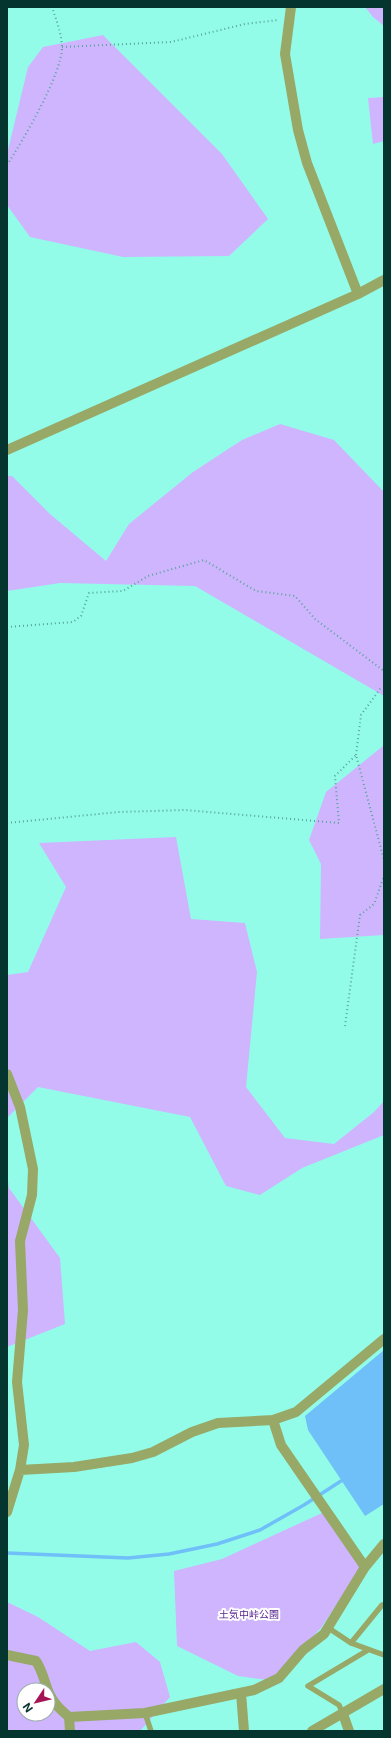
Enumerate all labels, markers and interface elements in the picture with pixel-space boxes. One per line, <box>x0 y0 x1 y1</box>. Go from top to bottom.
park label: 土気中峠公園 <box>219 1608 279 1620</box>
north arrow <box>16 1682 56 1722</box>
text: N <box>20 1700 36 1715</box>

